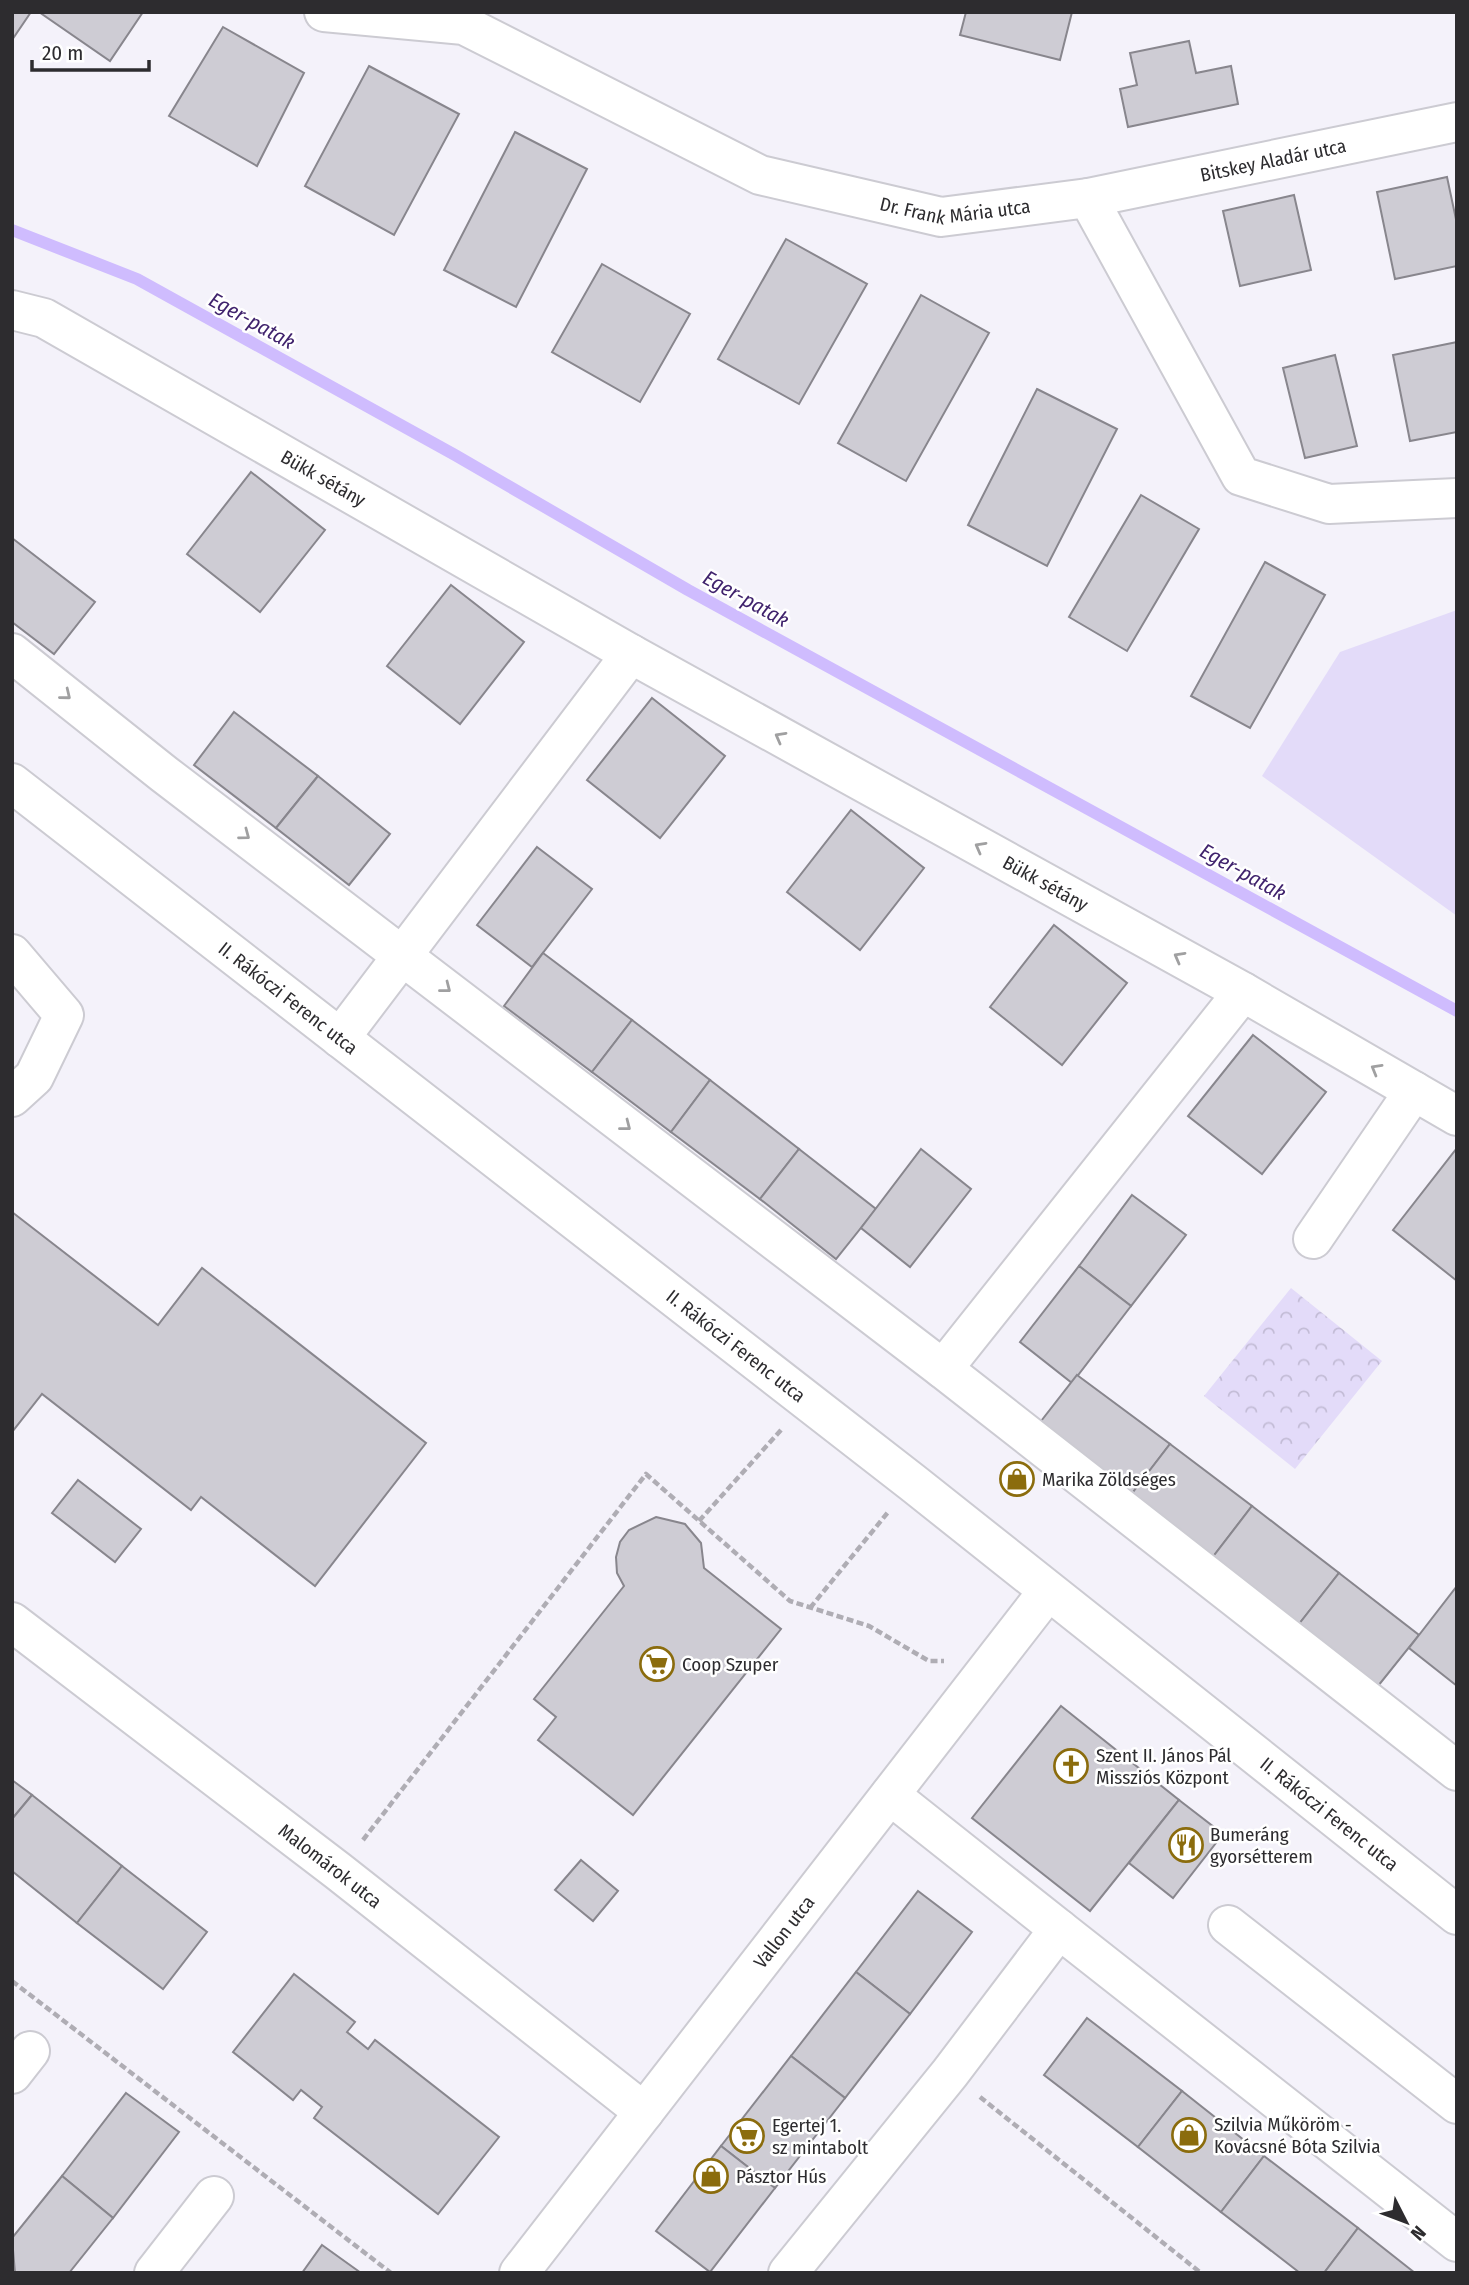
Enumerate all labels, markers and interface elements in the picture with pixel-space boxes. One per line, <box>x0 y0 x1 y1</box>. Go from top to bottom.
scale bar <box>32 28 149 72</box>
text: 20 m <box>42 40 83 66</box>
street label: Bitskey Aladár utca <box>1198 134 1348 187</box>
street label: Dr. Frank Mária utca <box>878 192 1032 230</box>
water label: Eger-patak <box>204 287 300 355</box>
street label: Bükk sétány <box>277 445 370 512</box>
water label: Eger-patak <box>698 565 794 633</box>
one-way arrow <box>58 687 70 700</box>
one-way arrow <box>775 732 788 745</box>
one-way arrow <box>237 827 250 840</box>
water label: Eger-patak <box>1195 838 1291 906</box>
one-way arrow <box>974 842 987 855</box>
street label: Bükk sétány <box>999 851 1092 916</box>
street label: II. Rákóczi Ferenc utca <box>214 937 362 1059</box>
one-way arrow <box>1173 952 1186 965</box>
one-way arrow <box>438 979 450 992</box>
one-way arrow <box>1371 1064 1384 1077</box>
one-way arrow <box>618 1118 631 1131</box>
street label: II. Rákóczi Ferenc utca <box>662 1285 810 1407</box>
shop icon: Marika Zöldséges <box>998 1460 1036 1498</box>
place label: Marika Zöldséges <box>1042 1468 1176 1491</box>
supermarket icon: Coop Szuper <box>638 1645 676 1683</box>
place label: Coop Szuper <box>682 1653 779 1676</box>
place label: Szent II. János Pál Missziós Központ <box>1096 1744 1231 1789</box>
church icon: Szent II. János Pál Missziós Központ <box>1052 1747 1090 1785</box>
street label: II. Rákóczi Ferenc utca <box>1256 1752 1403 1876</box>
street label: Malomárok utca <box>274 1819 386 1913</box>
place label: Bumeráng gyorsétterem <box>1210 1823 1313 1868</box>
restaurant icon: Bumeráng gyorsétterem <box>1167 1826 1205 1864</box>
street label: Vallon utca <box>749 1891 819 1973</box>
place label: Szilvia Műköröm - Kovácsné Bóta Szilvia <box>1214 2113 1380 2158</box>
place label: Egertej 1. sz mintabolt <box>772 2114 869 2159</box>
shop icon: Szilvia Műköröm - Kovácsné Bóta Szilvia <box>1170 2116 1208 2154</box>
supermarket icon: Egertej 1. sz mintabolt <box>728 2117 766 2155</box>
shop icon: Pásztor Hús <box>692 2157 730 2195</box>
place label: Pásztor Hús <box>736 2165 826 2188</box>
north arrow <box>1371 2187 1441 2257</box>
text: N <box>1406 2221 1431 2245</box>

